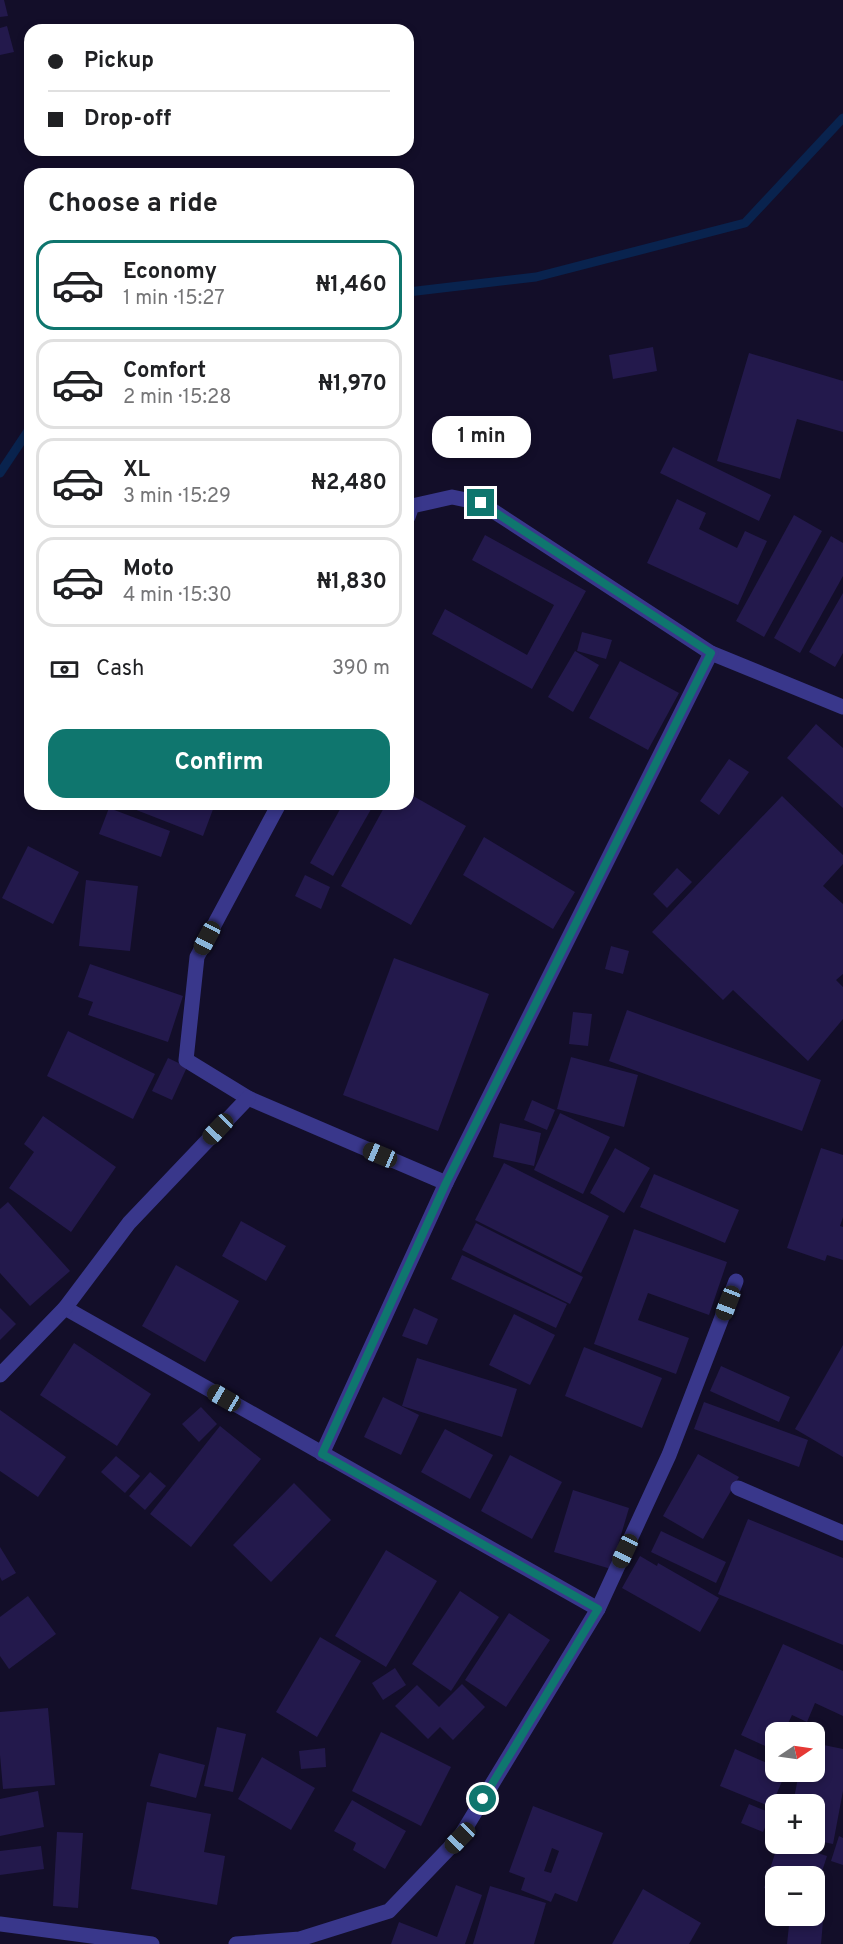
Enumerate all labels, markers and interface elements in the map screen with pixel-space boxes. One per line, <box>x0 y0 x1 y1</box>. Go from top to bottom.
text: Pickup <box>84 48 154 75</box>
text: Drop-off <box>84 106 171 133</box>
text: Choose a ride <box>48 187 218 221</box>
icon: car <box>51 258 105 312</box>
text: Economy <box>123 259 217 286</box>
text: ₦1,460 <box>316 272 387 299</box>
text: 1 min · 15:27 <box>123 286 225 312</box>
icon: car <box>51 357 105 411</box>
text: Comfort <box>123 358 206 385</box>
text: ₦1,970 <box>318 371 387 398</box>
text: 2 min · 15:28 <box>123 385 231 411</box>
callout: 1 min <box>432 416 530 458</box>
text: 1 min <box>457 424 506 450</box>
icon: car <box>51 456 105 510</box>
text: XL <box>123 457 150 484</box>
text: ₦2,480 <box>311 470 387 497</box>
text: 3 min · 15:29 <box>123 484 231 510</box>
route end <box>467 489 494 516</box>
icon: car <box>51 555 105 609</box>
text: Moto <box>123 556 174 583</box>
text: ₦1,830 <box>317 569 387 596</box>
text: 4 min · 15:30 <box>123 583 232 609</box>
icon: cash <box>48 653 81 686</box>
text: Cash <box>96 656 145 683</box>
text: 390 m <box>332 656 390 682</box>
button: Confirm <box>48 729 390 798</box>
car <box>191 918 223 958</box>
car <box>199 1110 237 1148</box>
car <box>360 1140 400 1170</box>
car <box>713 1283 743 1323</box>
car <box>204 1381 244 1415</box>
car <box>609 1531 641 1571</box>
north arrow <box>765 1722 825 1782</box>
map controls <box>765 1722 825 1926</box>
route start <box>469 1785 496 1812</box>
button: + <box>765 1794 825 1854</box>
car <box>441 1819 479 1857</box>
button: − <box>765 1866 825 1926</box>

